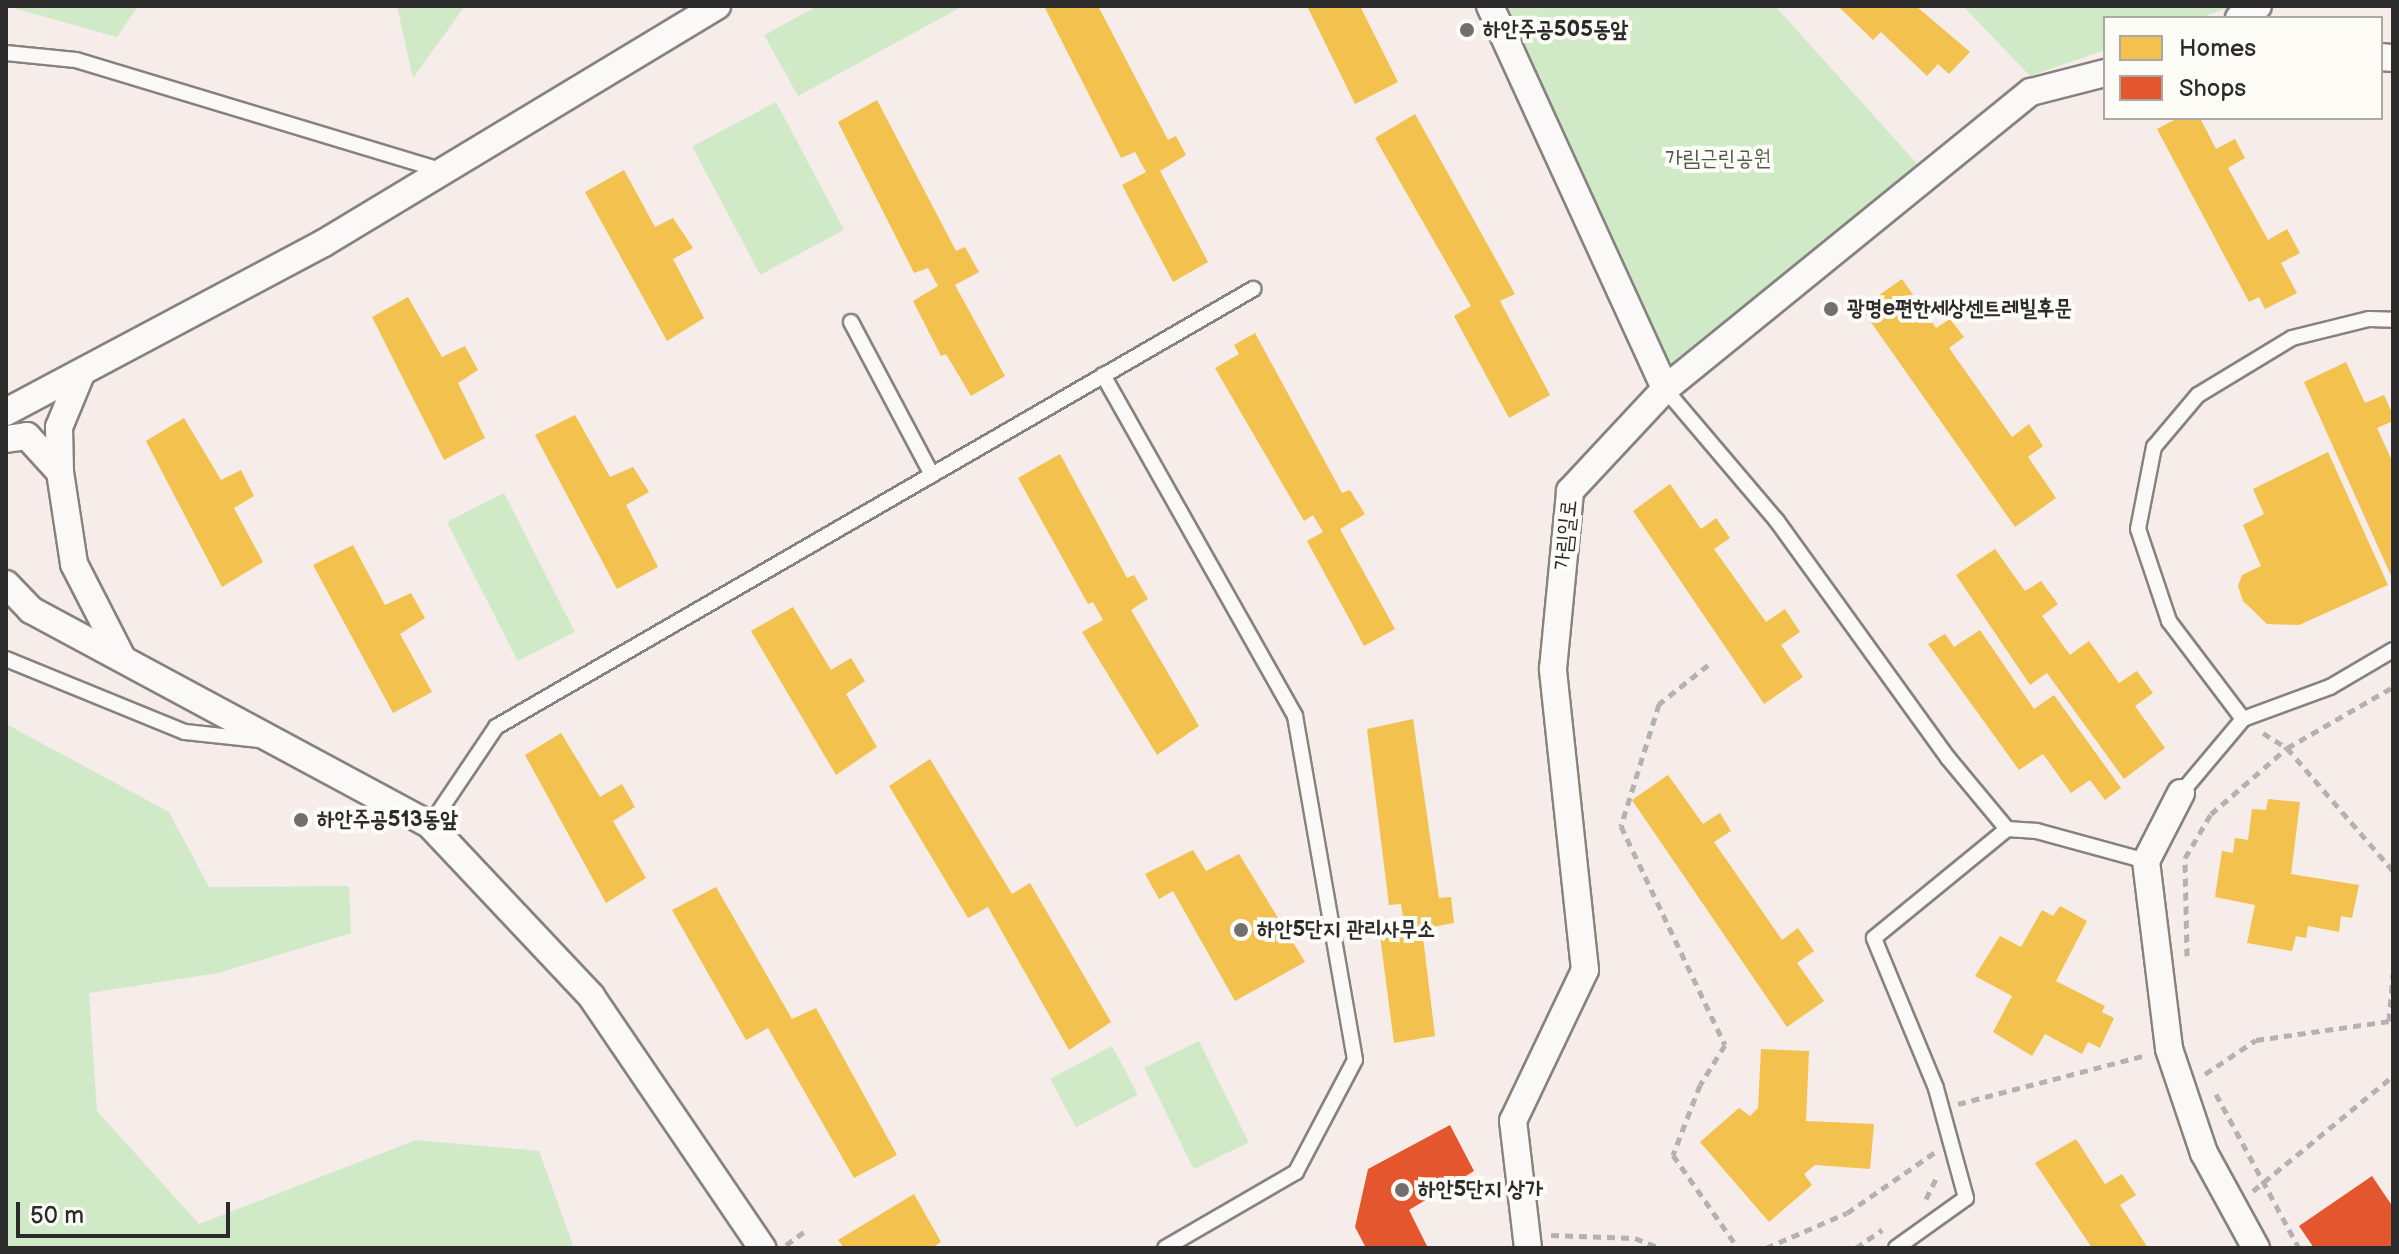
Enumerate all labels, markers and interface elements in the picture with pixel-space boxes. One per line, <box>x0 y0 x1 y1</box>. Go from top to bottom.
legend <box>2103 16 2383 120</box>
place label: 하안주공505동앞 <box>1483 17 1628 43</box>
marker: 하안주공505동앞 <box>1458 21 1476 39</box>
text: Homes <box>2179 34 2256 63</box>
text: Shops <box>2179 74 2246 103</box>
park label: 가림근린공원 <box>1665 146 1771 172</box>
place label: 광명e편한세상센트레빌후문 <box>1847 296 2072 322</box>
marker: 광명e편한세상센트레빌후문 <box>1822 300 1840 318</box>
street label: 가림일로 <box>1549 498 1583 572</box>
place label: 하안주공513동앞 <box>317 807 458 833</box>
marker: 하안주공513동앞 <box>292 811 310 829</box>
place label: 하안5단지 관리사무소 <box>1257 917 1435 943</box>
marker: 하안5단지 관리사무소 <box>1232 921 1250 939</box>
place label: 하안5단지 상가 <box>1418 1177 1543 1203</box>
marker: 하안5단지 상가 <box>1393 1181 1411 1199</box>
scale bar <box>20 1186 234 1236</box>
text: 50 m <box>30 1201 84 1230</box>

